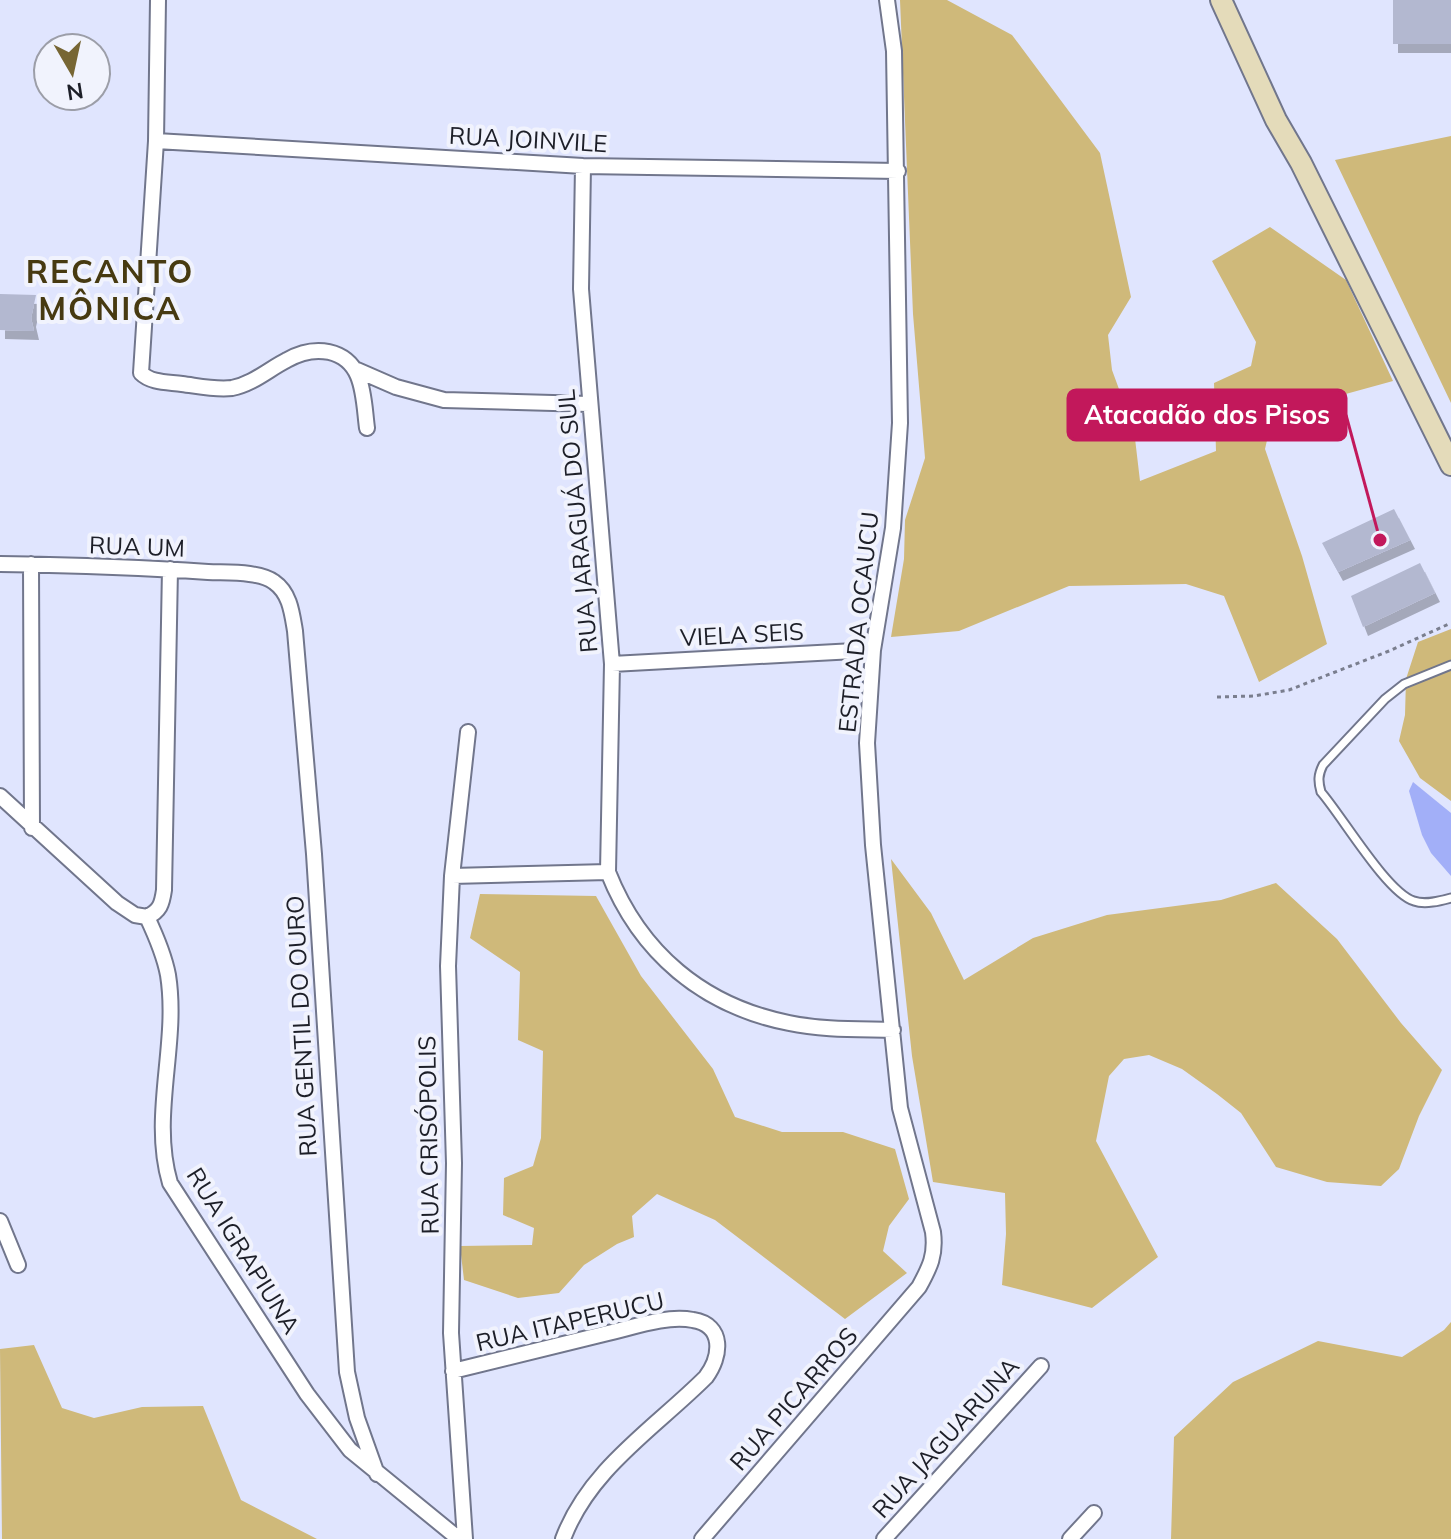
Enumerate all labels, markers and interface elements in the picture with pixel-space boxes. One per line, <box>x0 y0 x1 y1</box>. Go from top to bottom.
north arrow <box>32 32 112 112</box>
text: N <box>65 77 86 107</box>
street label: RUA JOINVILE <box>448 120 608 158</box>
district label: RECANTO MÔNICA <box>26 251 194 328</box>
street label: RUA JARAGUÁ DO SUL <box>551 388 603 654</box>
callout: Atacadão dos Pisos <box>1068 390 1346 440</box>
text: Atacadão dos Pisos <box>1084 398 1330 431</box>
street label: ESTRADA OCAUCU <box>831 510 885 734</box>
street label: RUA UM <box>89 529 186 563</box>
street label: VIELA SEIS <box>679 616 805 652</box>
street label: RUA GENTIL DO OURO <box>279 895 323 1157</box>
street label: RUA CRISÓPOLIS <box>411 1035 445 1235</box>
street label: RUA IGRAPIUNA <box>181 1162 307 1340</box>
street label: RUA ITAPERUCU <box>473 1285 667 1357</box>
street label: RUA PICARROS <box>723 1321 864 1476</box>
street label: RUA JAGUARUNA <box>865 1351 1025 1524</box>

